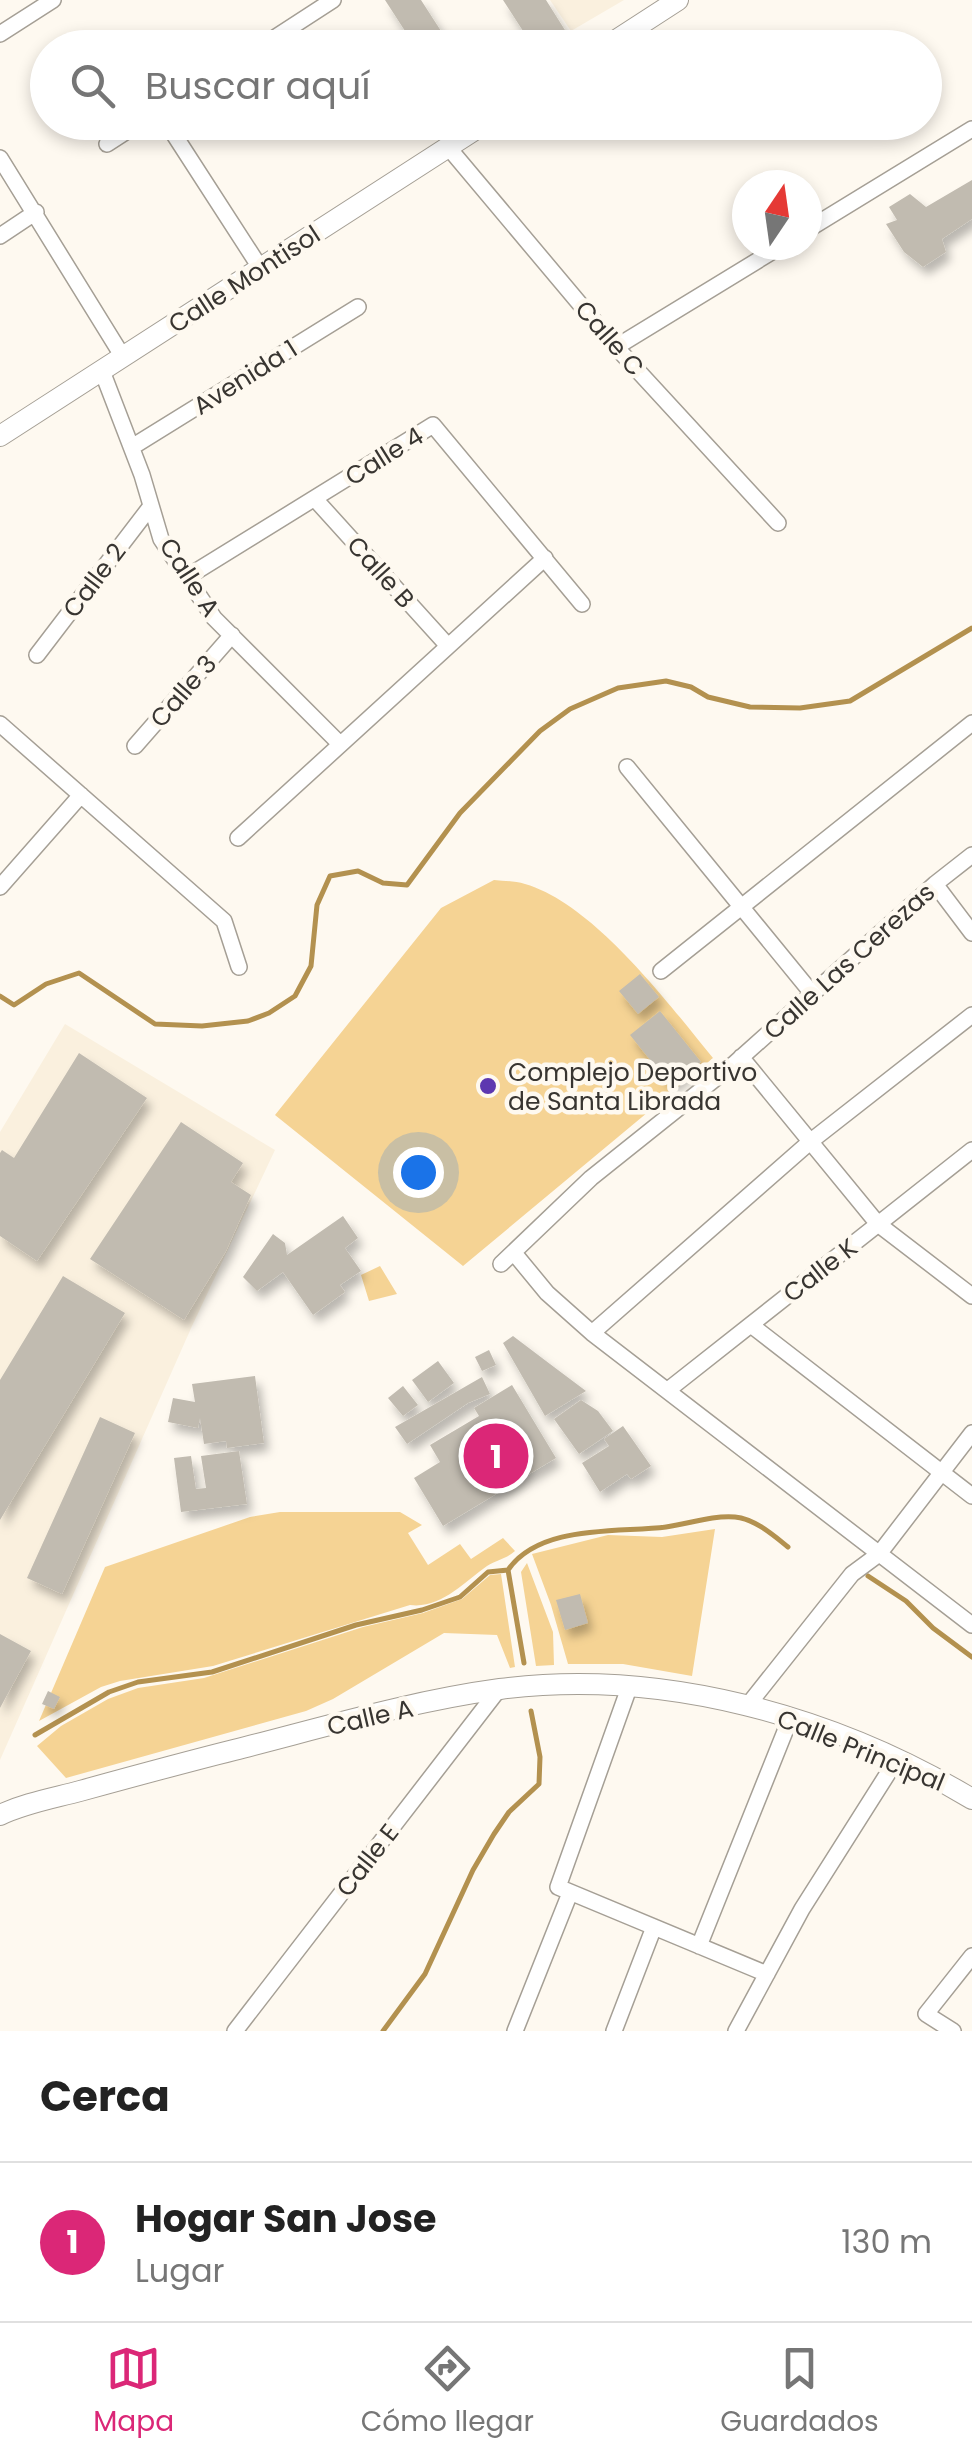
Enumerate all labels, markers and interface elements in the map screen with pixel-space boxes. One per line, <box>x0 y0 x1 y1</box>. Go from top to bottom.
search box <box>30 30 942 140</box>
icon: search <box>65 58 120 113</box>
text: Buscar aquí <box>145 59 371 112</box>
north arrow <box>732 170 822 260</box>
street label: Calle Montisol <box>162 217 327 342</box>
street label: Calle C <box>567 293 652 384</box>
street label: Avenida 1 <box>186 332 304 423</box>
street label: Calle 4 <box>338 419 430 494</box>
street label: Calle B <box>339 529 422 616</box>
street label: Calle A <box>151 531 228 624</box>
street label: Calle 2 <box>55 536 134 625</box>
street label: Calle 3 <box>142 648 225 735</box>
street label: Calle Las Cerezas <box>756 875 942 1048</box>
place label: Complejo Deportivo de Santa Librada <box>508 1055 757 1119</box>
marker: Complejo Deportivo de Santa Librada <box>477 1075 499 1097</box>
your location <box>393 1147 444 1198</box>
street label: Calle K <box>776 1230 865 1311</box>
pin: 1 <box>464 1418 528 1494</box>
street label: Calle A <box>324 1691 417 1744</box>
street label: Calle Principal <box>772 1701 950 1800</box>
street label: Calle E <box>328 1817 407 1904</box>
text: Cerca <box>40 2067 170 2126</box>
text: Hogar San Jose <box>135 2192 437 2245</box>
text: 1 <box>66 2219 79 2264</box>
text: 130 m <box>841 2219 932 2264</box>
text: Lugar <box>135 2248 225 2293</box>
tab: Mapa <box>93 2341 174 2443</box>
tab: Cómo llegar <box>361 2341 534 2443</box>
tab: Guardados <box>720 2341 879 2443</box>

